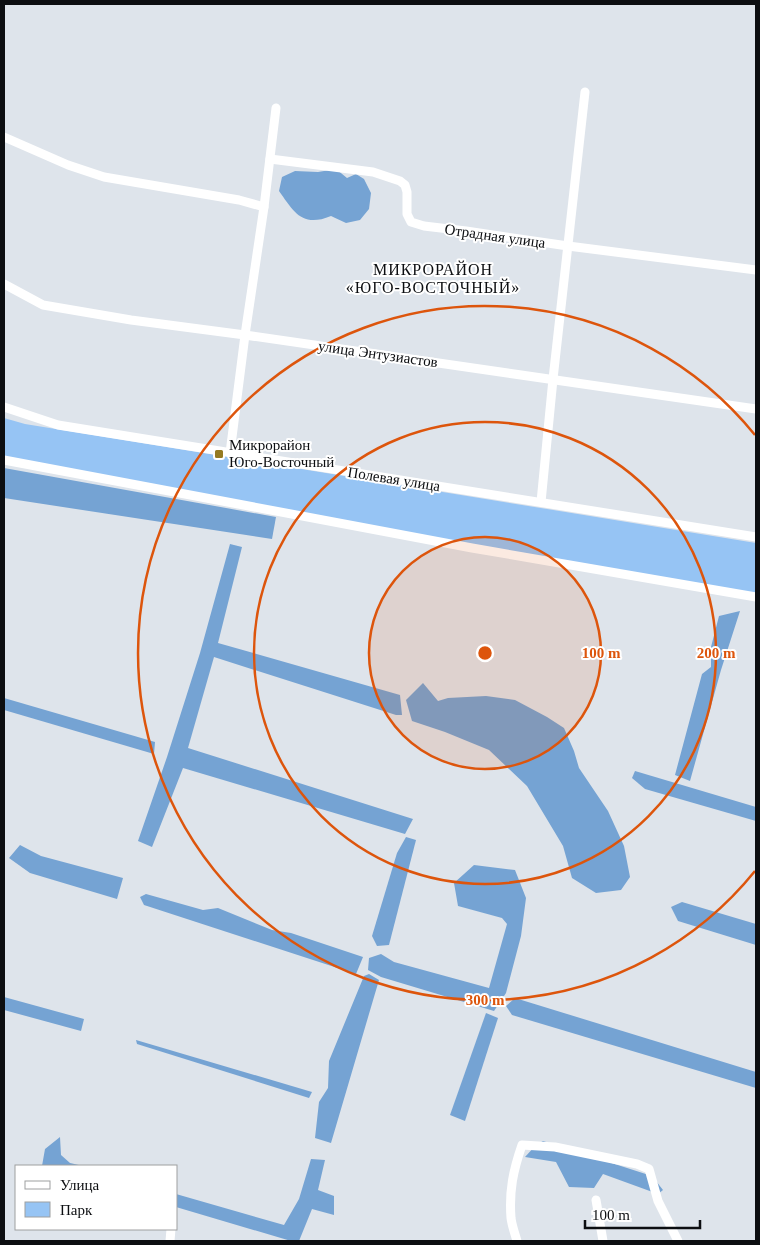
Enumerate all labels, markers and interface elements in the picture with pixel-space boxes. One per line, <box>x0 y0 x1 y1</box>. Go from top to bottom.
street label: Отрадная улица <box>444 221 547 251</box>
district label: МИКРОРАЙОН «ЮГО-ВОСТОЧНЫЙ» <box>346 260 520 296</box>
street label: улица Энтузиастов <box>317 338 439 370</box>
place label: Микрорайон Юго-Восточный <box>229 437 334 470</box>
marker: Микрорайон Юго-Восточный <box>213 448 225 460</box>
street label: Полевая улица <box>347 464 442 494</box>
centre of rings <box>476 644 494 662</box>
text: 100 m <box>582 645 621 661</box>
text: 200 m <box>697 645 736 661</box>
text: 300 m <box>466 992 505 1008</box>
legend <box>15 1165 178 1230</box>
text: Улица <box>60 1177 99 1193</box>
scale bar <box>585 1198 700 1230</box>
text: Парк <box>60 1202 93 1218</box>
text: 100 m <box>592 1207 630 1223</box>

